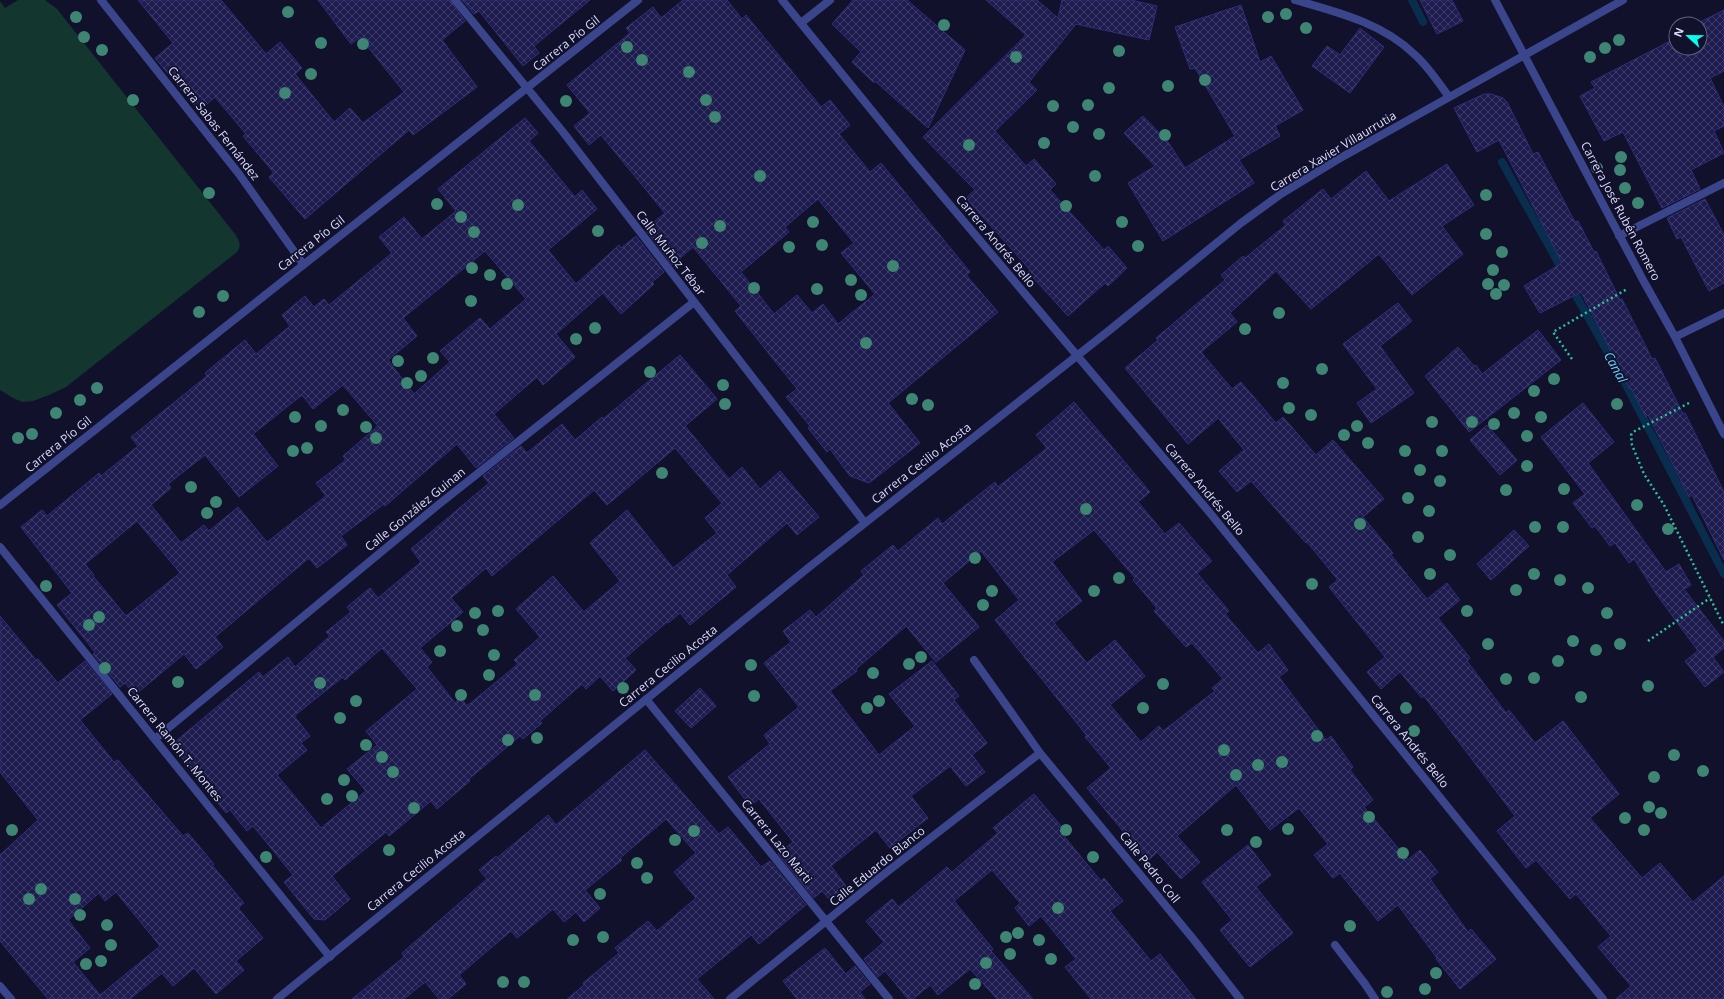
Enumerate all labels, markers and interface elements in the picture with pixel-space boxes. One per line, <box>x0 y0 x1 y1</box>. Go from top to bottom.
street label: Carrera Pío Gil <box>529 11 603 75</box>
north arrow <box>1668 16 1708 56</box>
text: N <box>1670 25 1687 39</box>
street label: Carrera Sabas Fernández <box>164 62 264 184</box>
street label: Carrera Xavier Villaurrutia <box>1267 107 1399 195</box>
street label: Carrera José Rubén Romero <box>1577 138 1665 284</box>
street label: Carrera Andrés Bello <box>952 191 1040 291</box>
street label: Calle Muñoz Tébar <box>632 207 710 299</box>
street label: Carrera Pío Gil <box>274 211 348 275</box>
water label: Canal <box>1600 348 1632 386</box>
street label: Carrera Pío Gil <box>21 412 95 476</box>
street label: Carrera Cecilio Acosta <box>868 419 974 507</box>
street label: Carrera Andrés Bello <box>1161 439 1249 539</box>
street label: Calle González Guinan <box>361 463 469 555</box>
street label: Carrera Cecilio Acosta <box>615 621 721 711</box>
street label: Carrera Ramón T. Montes <box>123 683 227 805</box>
street label: Carrera Andrés Bello <box>1367 691 1453 791</box>
street label: Carrera Lazo Marti <box>738 795 816 887</box>
street label: Calle Eduardo Blanco <box>826 822 928 910</box>
street label: Carrera Cecilio Acosta <box>363 825 469 915</box>
street label: Calle Pedro Coll <box>1116 828 1184 906</box>

